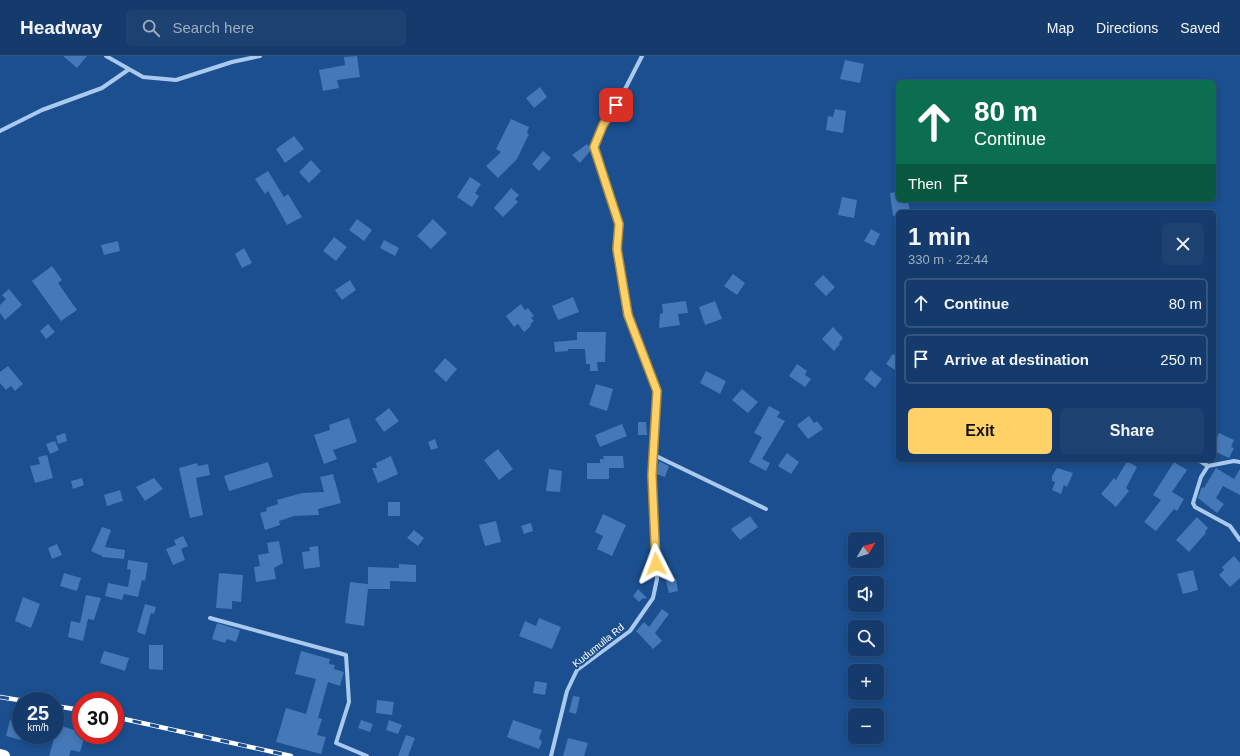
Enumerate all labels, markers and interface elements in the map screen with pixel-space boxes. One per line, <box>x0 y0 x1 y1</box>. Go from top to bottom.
search box <box>126 10 406 46</box>
text: Headway <box>20 17 102 38</box>
icon: search <box>140 17 162 39</box>
text: Search here <box>172 19 254 36</box>
text: Map <box>1047 20 1074 36</box>
text: Directions <box>1096 20 1158 36</box>
text: Saved <box>1180 20 1220 36</box>
pin <box>599 88 633 122</box>
icon: arrive <box>605 94 627 116</box>
icon: ahead <box>908 96 960 148</box>
text: 80 m <box>974 96 1038 127</box>
text: Continue <box>974 129 1046 149</box>
icon: arrive <box>950 172 972 194</box>
text: Then <box>908 175 942 192</box>
text: 1 min <box>908 223 971 250</box>
button: close <box>1162 223 1204 265</box>
text: 330 m · 22:44 <box>908 252 988 267</box>
icon: ahead <box>910 292 932 314</box>
text: Continue <box>944 295 1009 312</box>
text: 80 m <box>1169 295 1202 312</box>
icon: arrive <box>910 348 932 370</box>
text: Arrive at destination <box>944 351 1089 368</box>
text: 250 m <box>1160 351 1202 368</box>
button: Exit <box>908 408 1052 454</box>
button: Share <box>1060 408 1204 454</box>
north arrow <box>848 532 884 568</box>
map controls <box>848 532 884 744</box>
position arrow <box>635 543 677 585</box>
button: sound <box>848 576 884 612</box>
button: search <box>848 620 884 656</box>
street label: Kudumulla Rd <box>570 621 626 669</box>
button: + <box>848 664 884 700</box>
speed limit sign: 30 <box>72 692 124 744</box>
text: 25 <box>27 702 49 724</box>
button: − <box>848 708 884 744</box>
text: km/h <box>27 722 49 733</box>

